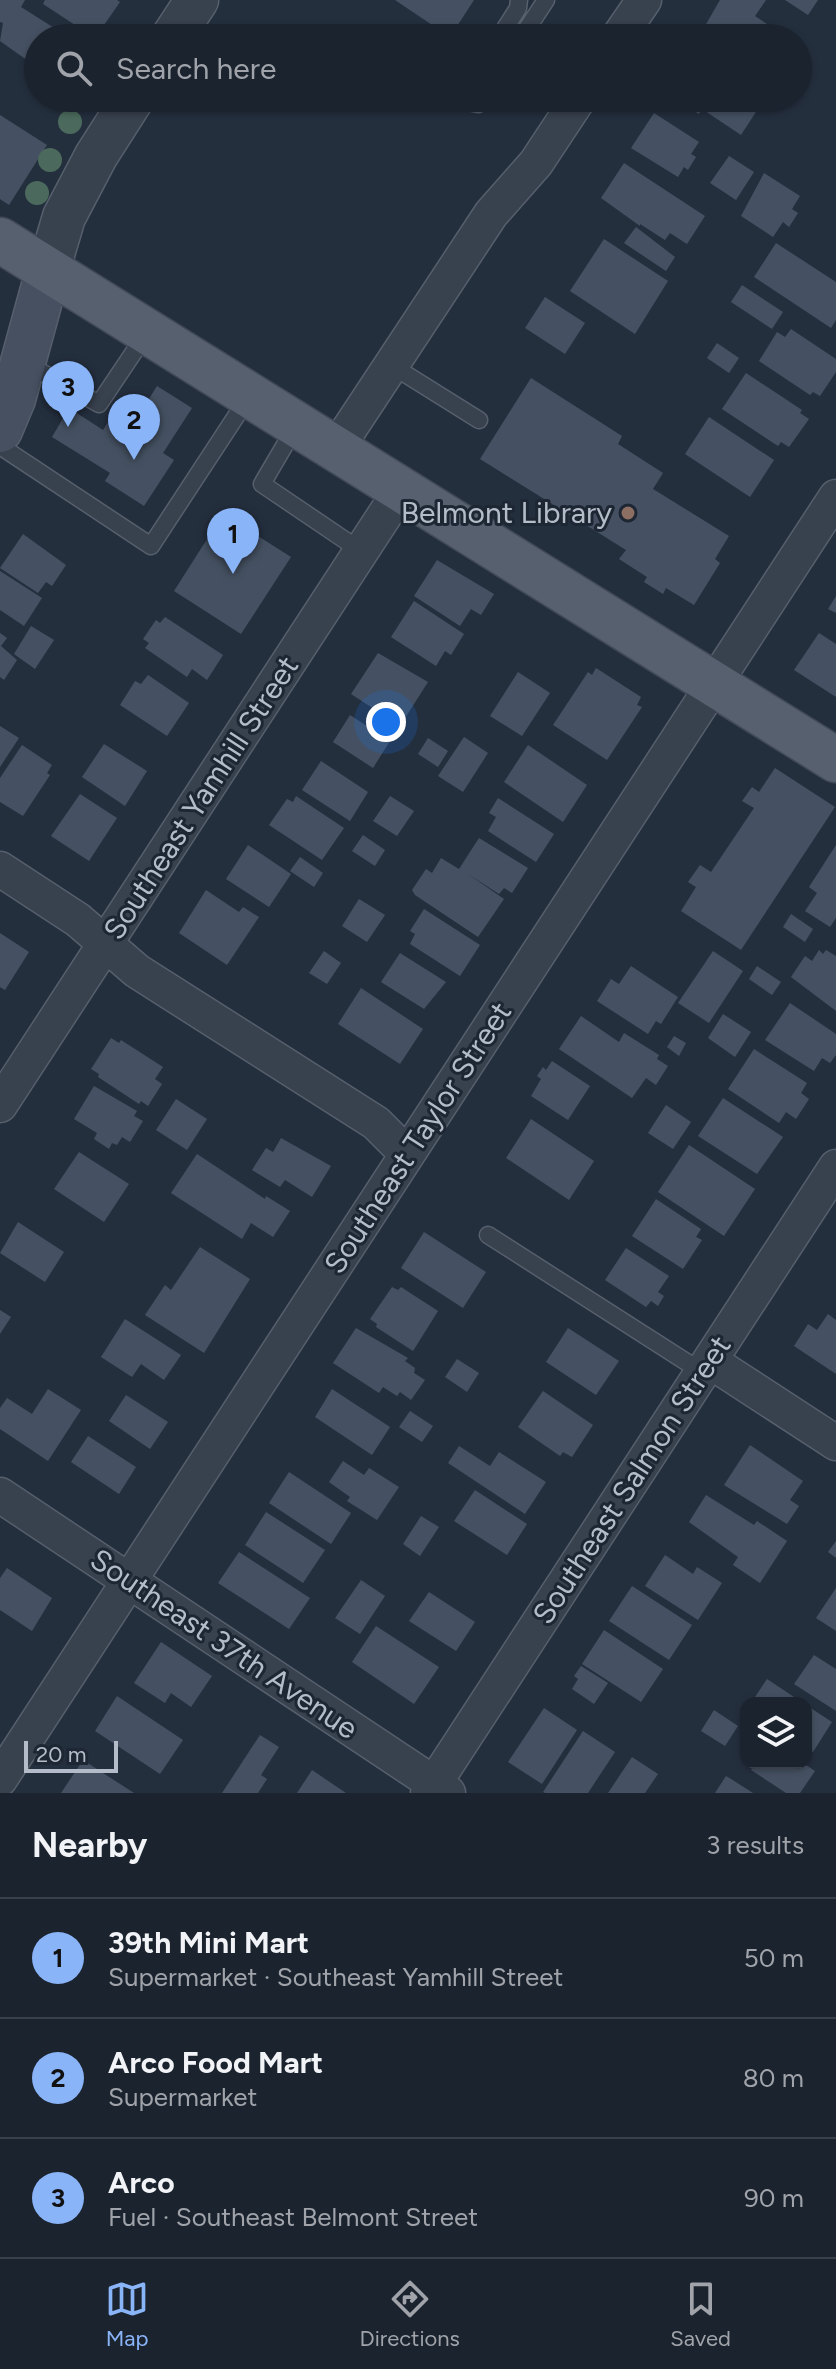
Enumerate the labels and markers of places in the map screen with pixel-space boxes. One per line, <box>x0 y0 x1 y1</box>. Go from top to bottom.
pin: 3 <box>42 361 94 427</box>
pin: 2 <box>108 394 160 460</box>
place label: Belmont Library <box>401 494 612 531</box>
marker: Belmont Library <box>619 504 637 522</box>
pin: 1 <box>207 508 259 574</box>

